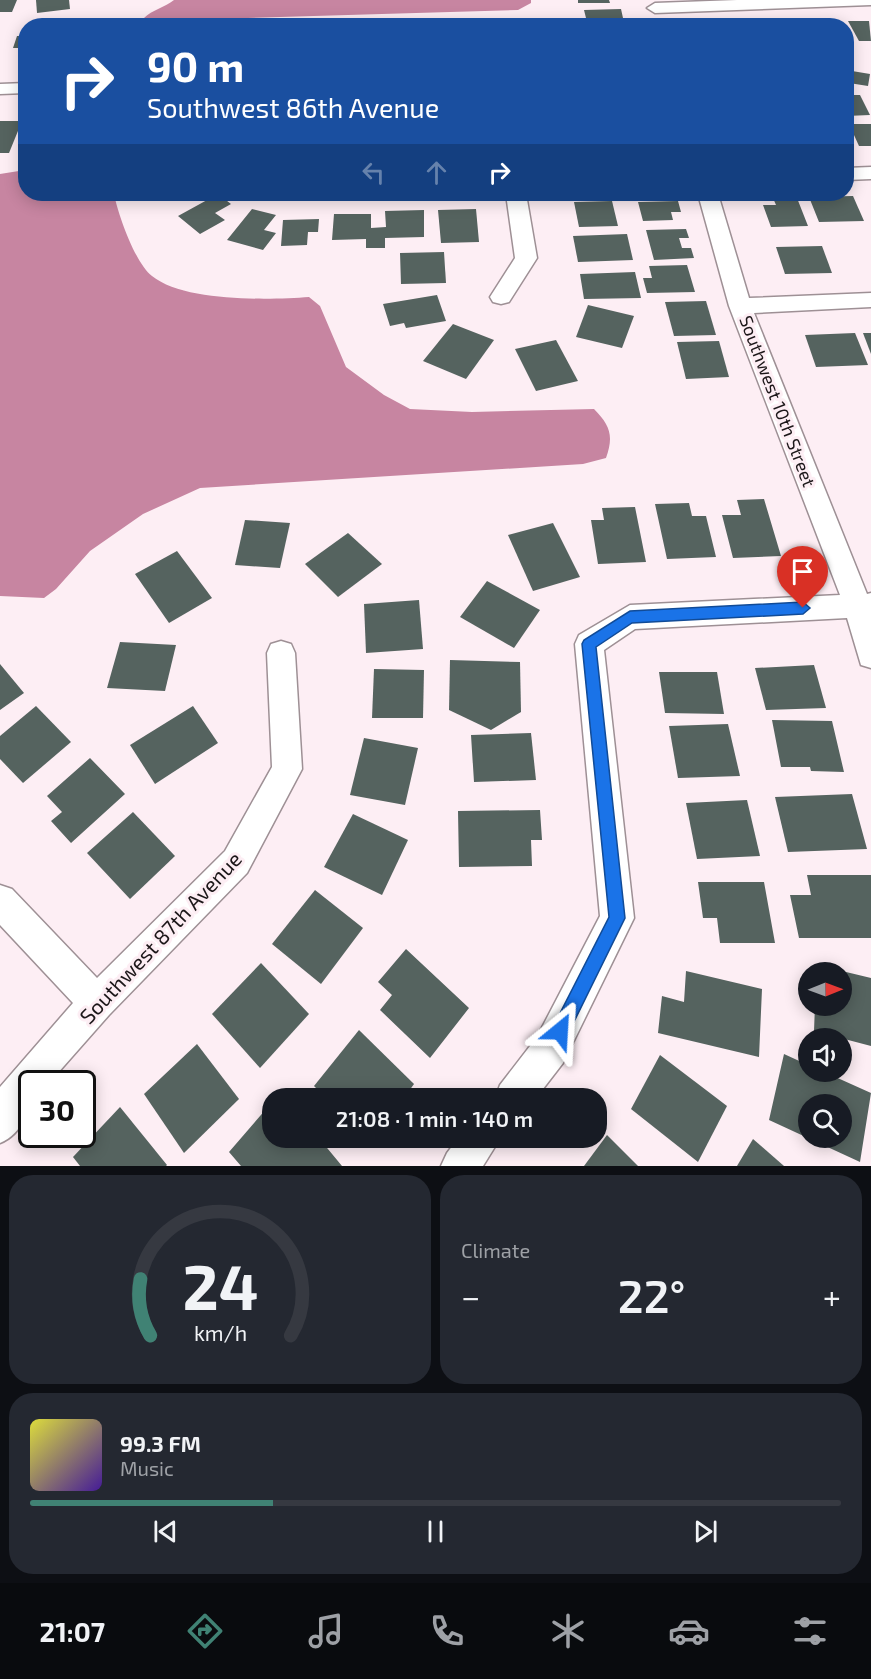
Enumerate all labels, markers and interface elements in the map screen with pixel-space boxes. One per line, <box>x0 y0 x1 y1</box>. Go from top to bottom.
text: 90 m <box>147 40 244 90</box>
icon: right <box>48 42 126 120</box>
text: Southwest 86th Avenue <box>147 91 439 123</box>
icon: left <box>357 156 390 189</box>
icon: ahead <box>420 156 453 189</box>
icon: right <box>483 156 516 189</box>
street label: Southwest 10th Street <box>735 312 821 490</box>
pin <box>777 546 828 608</box>
icon: arrive <box>786 555 819 588</box>
street label: Southwest 87th Avenue <box>74 846 246 1028</box>
north arrow <box>798 962 852 1016</box>
map controls <box>798 962 852 1148</box>
position arrow <box>528 999 592 1063</box>
button: sound <box>798 1028 852 1082</box>
speed limit sign: 30 <box>18 1070 96 1148</box>
button: search <box>798 1094 852 1148</box>
text: 21:08 · 1 min · 140 m <box>336 1105 533 1131</box>
text: Climate <box>461 1238 530 1262</box>
text: 24 <box>182 1248 258 1323</box>
text: 22° <box>618 1268 685 1322</box>
text: − <box>461 1276 480 1316</box>
text: + <box>823 1276 841 1316</box>
text: km/h <box>193 1321 247 1346</box>
text: 99.3 FM <box>120 1430 201 1456</box>
text: Music <box>120 1456 174 1480</box>
icon: previous <box>149 1515 182 1548</box>
icon: pause <box>419 1515 452 1548</box>
icon: next <box>689 1515 722 1548</box>
icon: directions <box>184 1610 226 1652</box>
icon: music <box>305 1610 347 1652</box>
icon: phone <box>426 1610 468 1652</box>
icon: climate <box>547 1610 589 1652</box>
icon: car <box>668 1610 710 1652</box>
icon: filters <box>789 1610 831 1652</box>
text: 21:07 <box>40 1615 105 1647</box>

